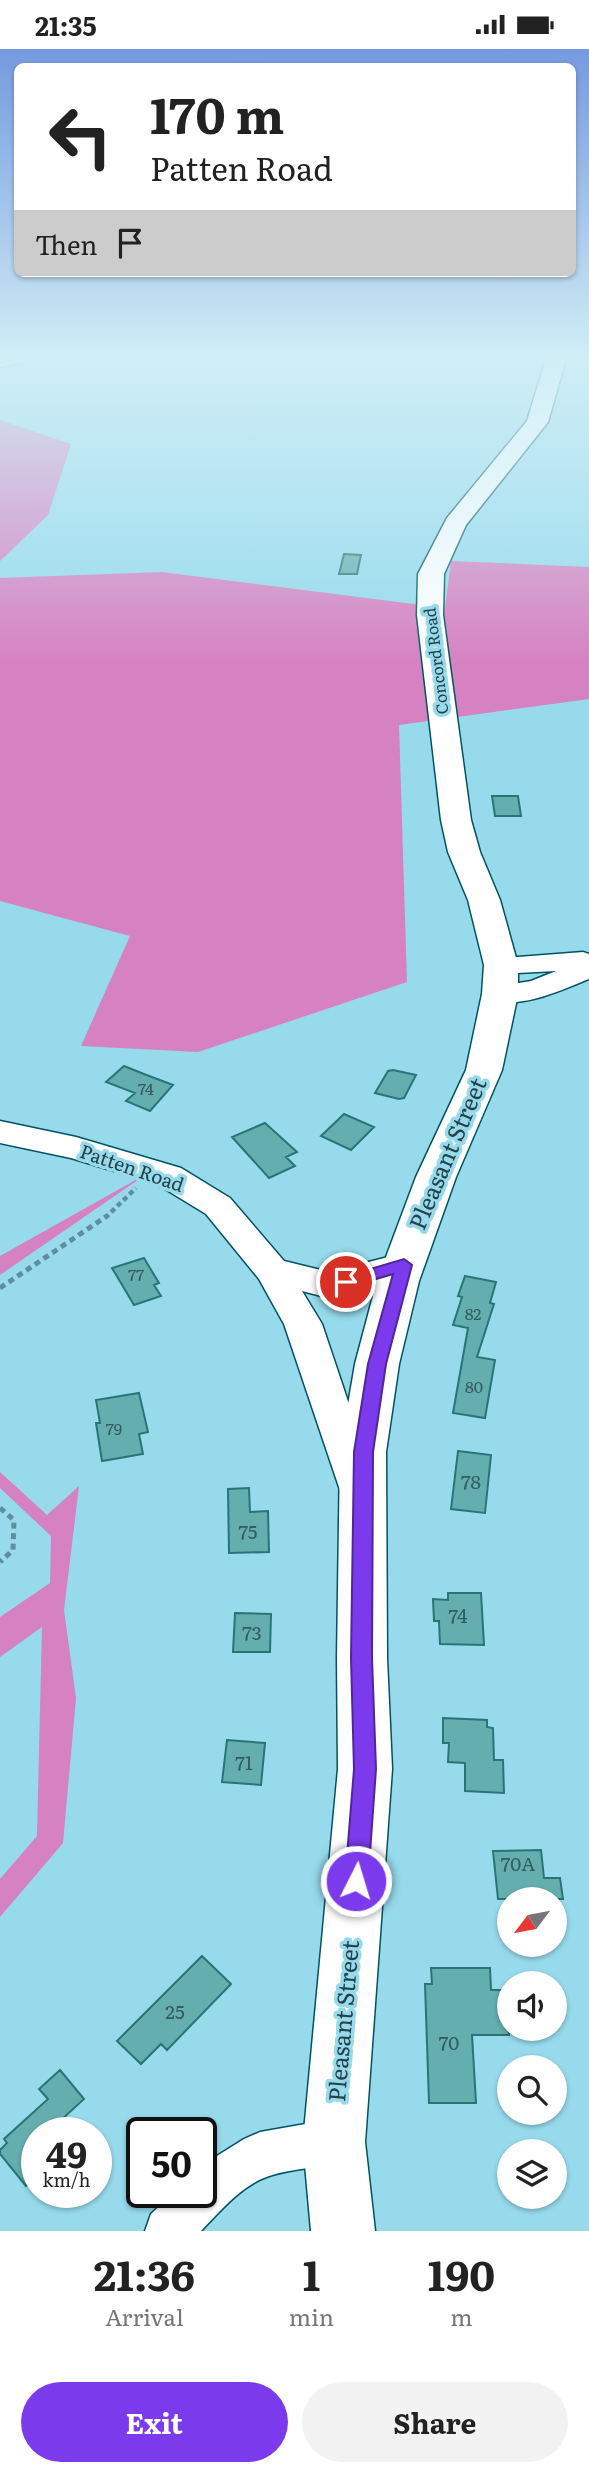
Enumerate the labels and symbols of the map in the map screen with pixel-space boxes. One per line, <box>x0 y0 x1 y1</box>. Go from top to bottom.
street label: Concord Road <box>417 606 453 716</box>
street label: Pleasant Street <box>399 1071 494 1235</box>
house number: 74 <box>138 1076 154 1100</box>
street label: Patten Road <box>76 1136 189 1198</box>
pin <box>316 1252 376 1312</box>
house number: 77 <box>128 1262 144 1286</box>
house number: 82 <box>465 1301 481 1325</box>
house number: 80 <box>465 1374 483 1398</box>
house number: 79 <box>106 1416 122 1440</box>
house number: 78 <box>461 1467 481 1495</box>
house number: 75 <box>239 1517 258 1545</box>
house number: 74 <box>449 1601 468 1629</box>
house number: 73 <box>242 1618 262 1646</box>
house number: 71 <box>235 1748 253 1776</box>
position arrow <box>319 1844 393 1918</box>
house number: 70A <box>501 1849 535 1877</box>
north arrow <box>497 1887 567 1957</box>
street label: Pleasant Street <box>318 1938 366 2103</box>
house number: 25 <box>165 1997 185 2025</box>
house number: 70 <box>439 2028 459 2056</box>
speed limit sign: 50 <box>126 2117 217 2208</box>

